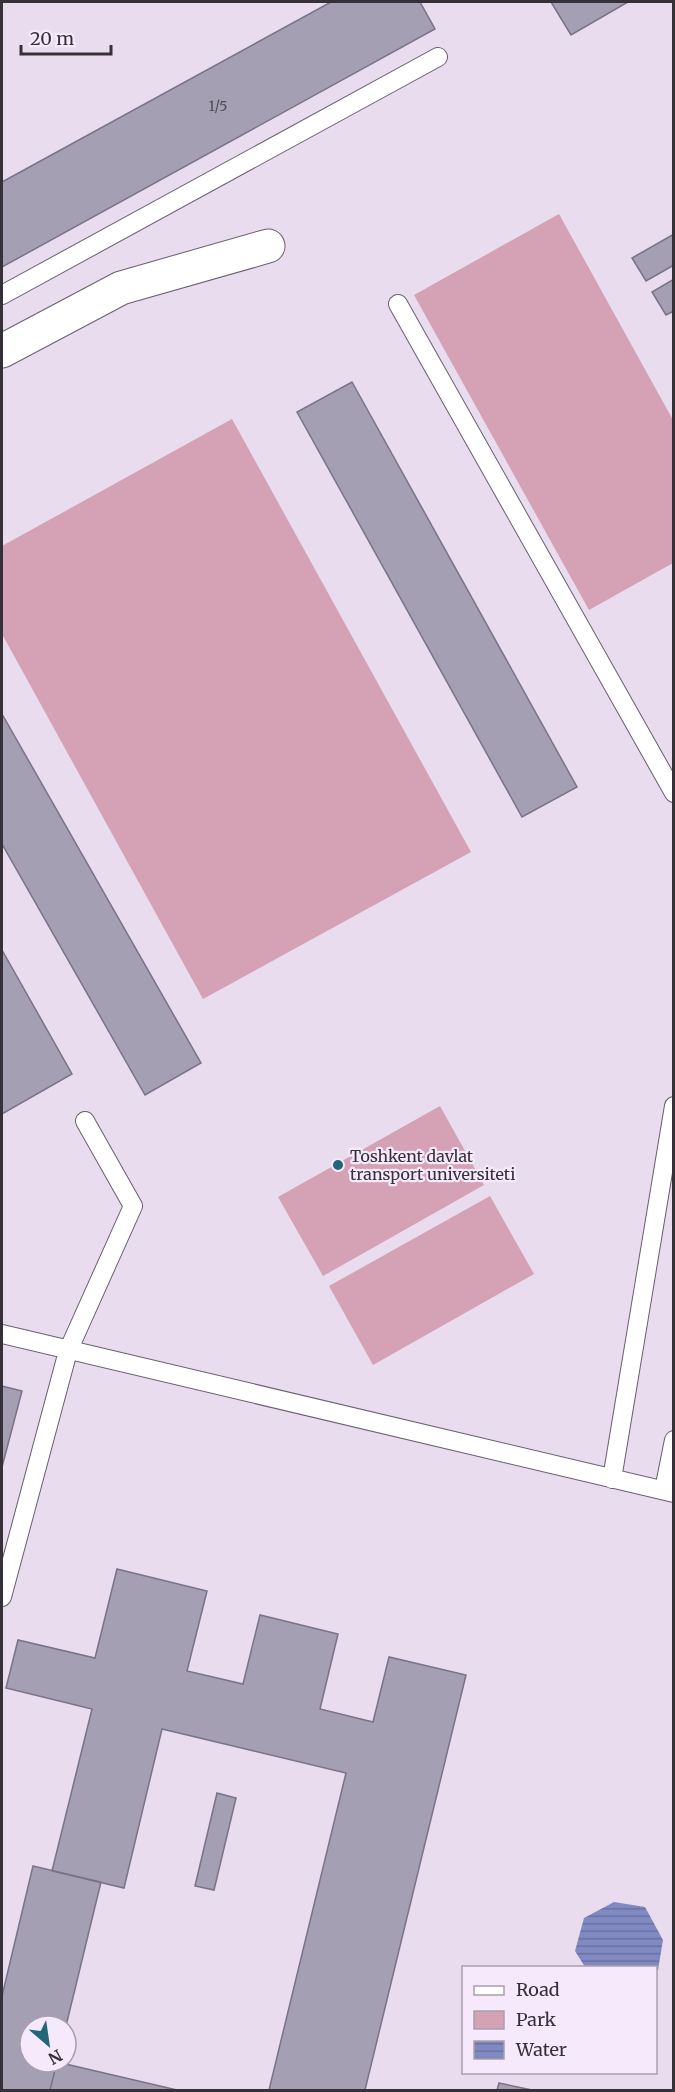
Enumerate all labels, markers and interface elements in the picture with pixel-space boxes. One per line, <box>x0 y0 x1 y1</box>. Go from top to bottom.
scale bar <box>21 18 111 56</box>
text: 20 m <box>30 27 74 50</box>
house number: 1/5 <box>208 97 228 115</box>
place label: Toshkent davlat transport universiteti <box>350 1146 515 1184</box>
marker: Toshkent davlat transport universiteti <box>331 1158 345 1172</box>
legend <box>462 1966 657 2074</box>
text: Road <box>516 1978 560 2001</box>
text: Park <box>516 2008 557 2031</box>
north arrow <box>18 2014 78 2074</box>
text: Water <box>515 2038 567 2061</box>
text: N <box>45 2045 66 2069</box>

